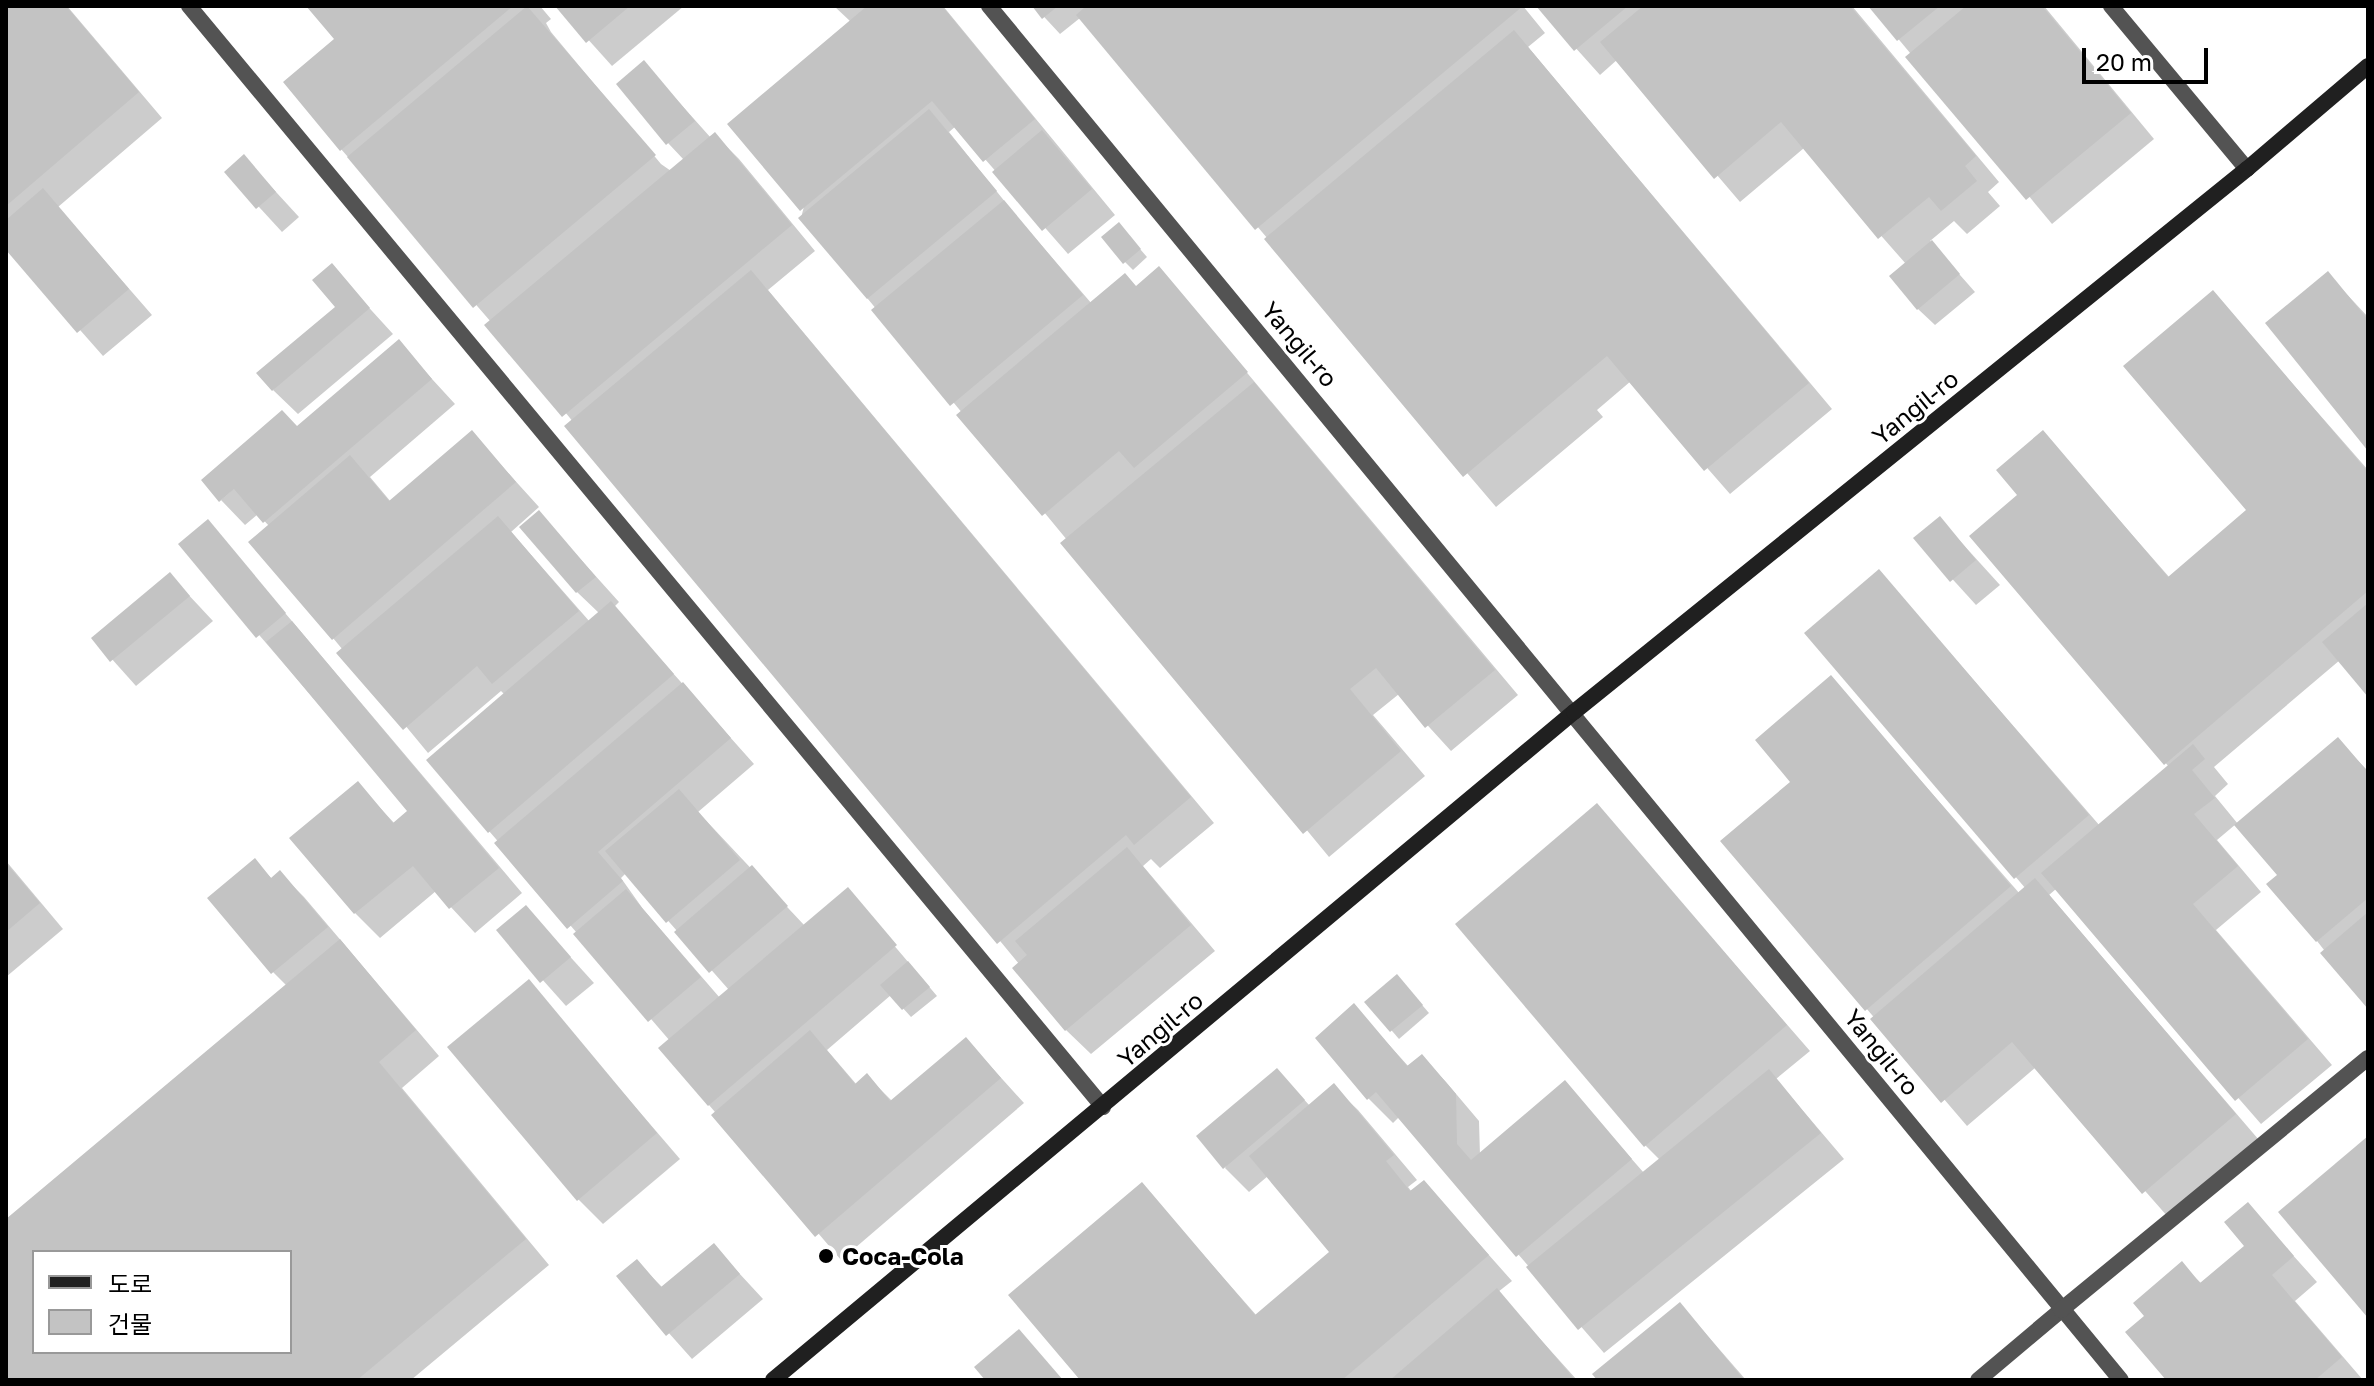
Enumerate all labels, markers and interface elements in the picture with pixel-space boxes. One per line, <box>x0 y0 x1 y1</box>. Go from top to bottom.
scale bar <box>2086 32 2212 82</box>
text: 20 m <box>2096 47 2152 76</box>
street label: Yangil-ro <box>1256 296 1344 392</box>
street label: Yangil-ro <box>1866 364 1964 450</box>
street label: Yangil-ro <box>1112 985 1208 1073</box>
street label: Yangil-ro <box>1839 1003 1925 1101</box>
place label: Coca-Cola <box>842 1242 964 1270</box>
marker: Coca-Cola <box>817 1247 835 1265</box>
legend <box>32 1250 292 1354</box>
text: 도로 <box>108 1269 152 1298</box>
text: 건물 <box>108 1309 152 1338</box>

